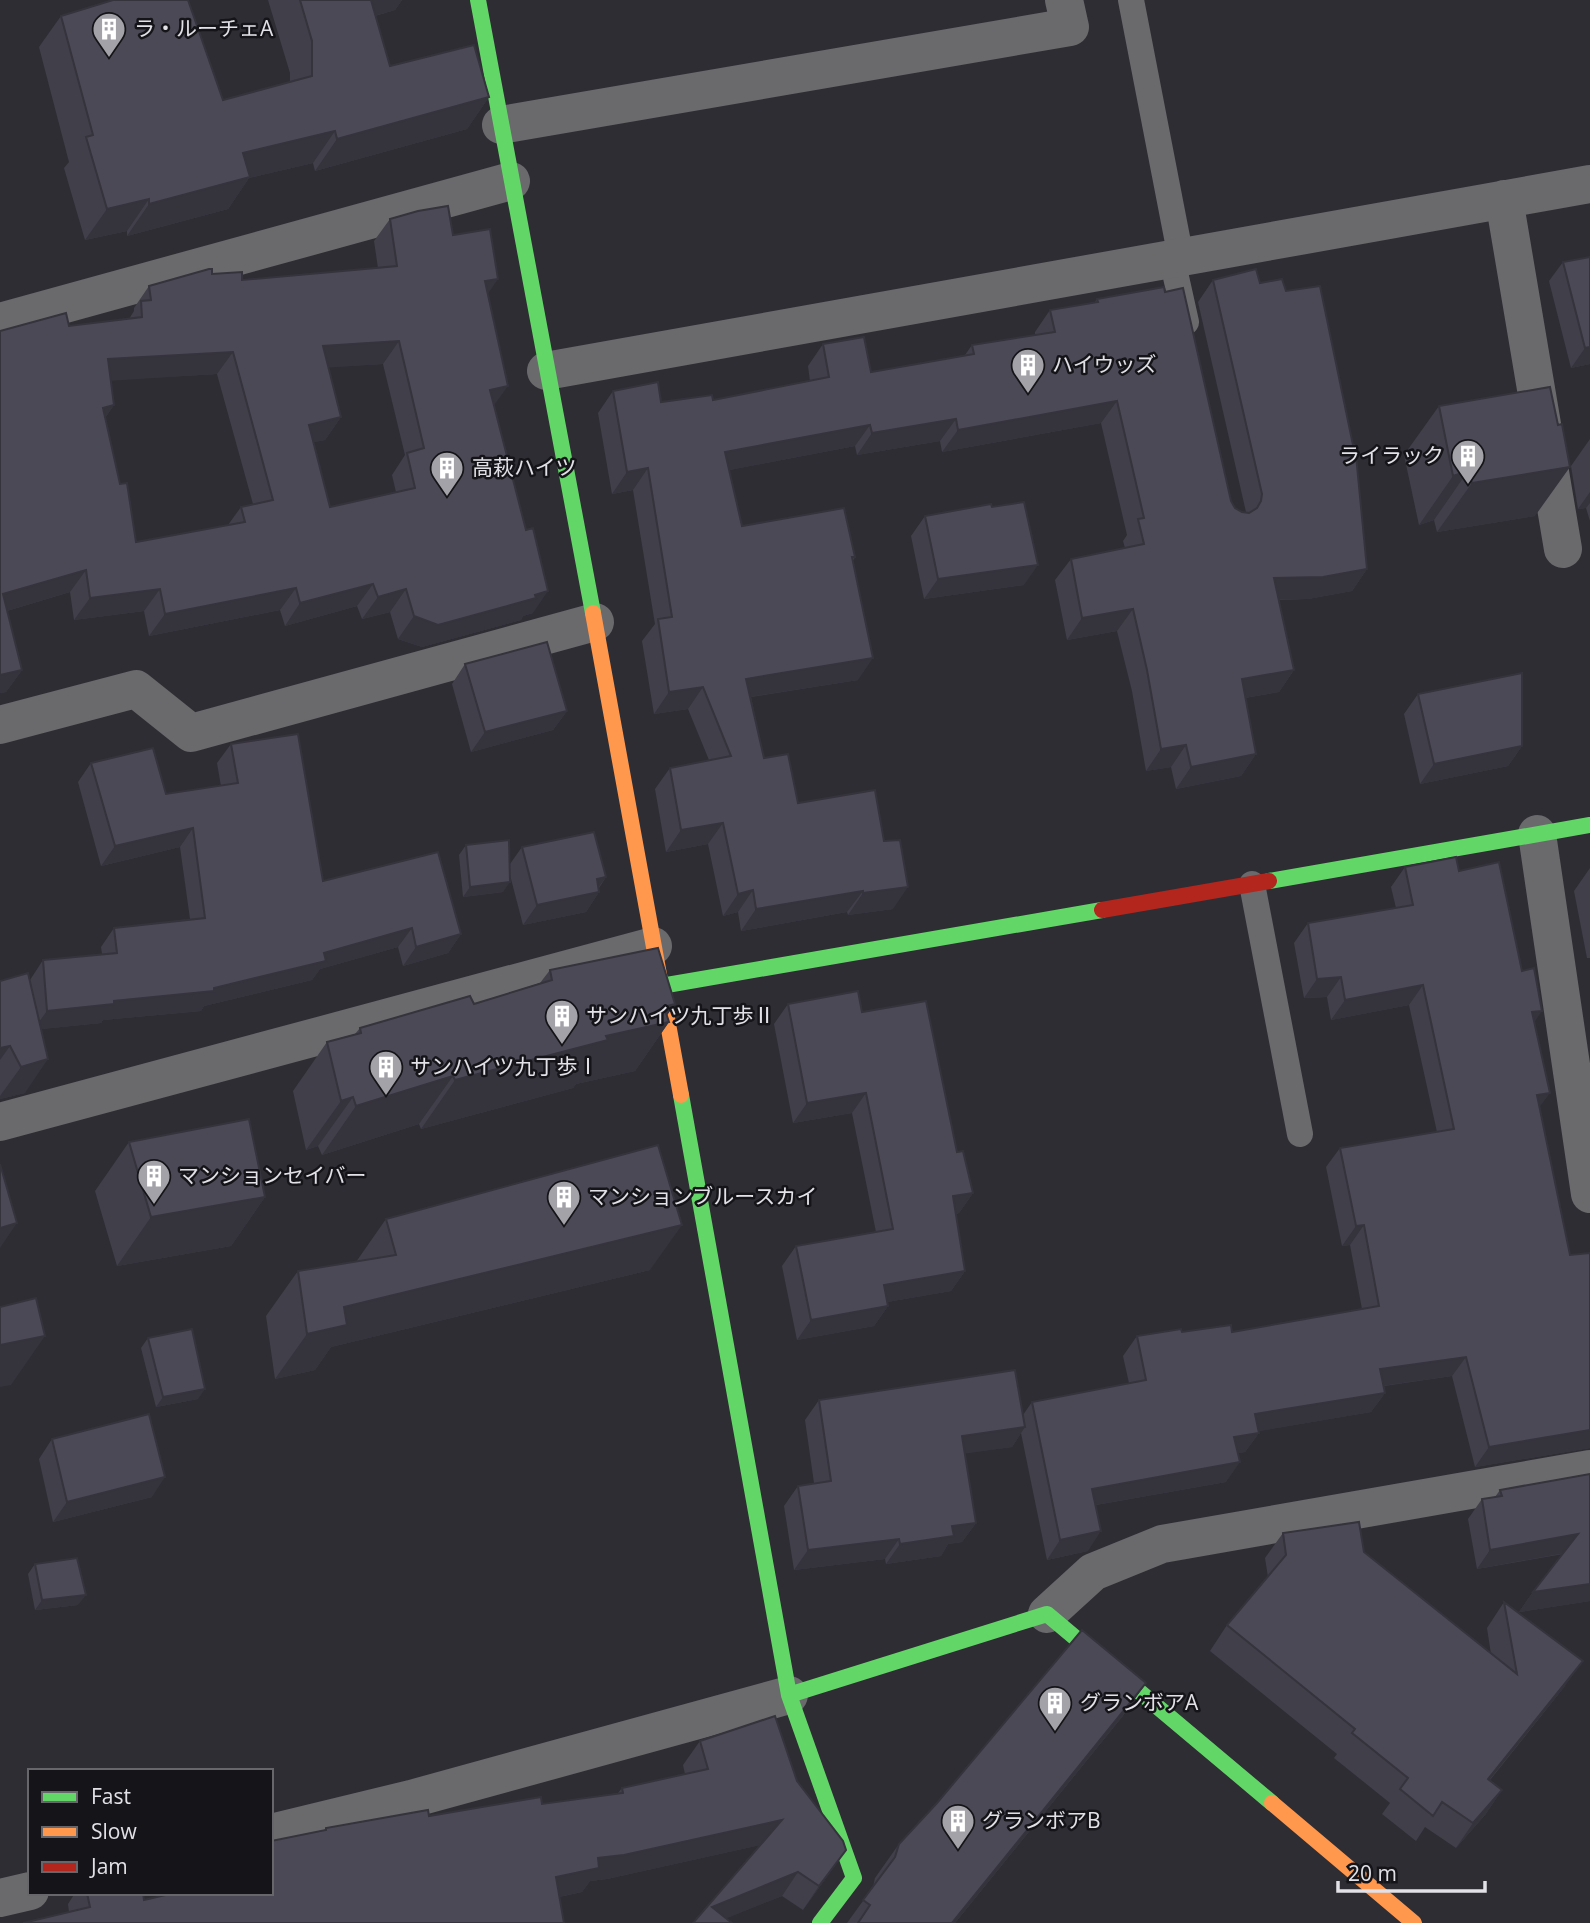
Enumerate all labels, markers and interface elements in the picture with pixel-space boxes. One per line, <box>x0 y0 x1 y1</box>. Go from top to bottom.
building icon: ラ・ルーチェA <box>90 10 128 59</box>
place label: ラ・ルーチェA <box>134 14 274 42</box>
building icon: ハイウッズ <box>1009 346 1047 395</box>
place label: ハイウッズ <box>1052 350 1157 378</box>
building icon: ライラック <box>1449 437 1487 486</box>
place label: ライラック <box>1339 441 1444 469</box>
building icon: 高萩ハイツ <box>428 449 466 498</box>
place label: 高萩ハイツ <box>472 453 577 481</box>
building icon: サンハイツ九丁歩Ⅱ <box>543 997 581 1046</box>
place label: サンハイツ九丁歩Ⅱ <box>586 1001 775 1029</box>
building icon: サンハイツ九丁歩Ⅰ <box>367 1048 405 1097</box>
place label: サンハイツ九丁歩Ⅰ <box>410 1052 599 1080</box>
building icon: マンションセイバー <box>135 1157 173 1206</box>
place label: マンションセイバー <box>178 1161 367 1189</box>
building icon: マンションブルースカイ <box>545 1178 583 1227</box>
place label: マンションブルースカイ <box>588 1182 817 1210</box>
building icon: グランボアA <box>1036 1684 1074 1733</box>
place label: グランボアA <box>1080 1688 1199 1716</box>
legend <box>28 1769 273 1895</box>
text: Fast <box>91 1782 131 1810</box>
building icon: グランボアB <box>939 1802 977 1851</box>
place label: グランボアB <box>982 1806 1101 1834</box>
text: Slow <box>91 1817 137 1845</box>
scale bar <box>1338 1850 1485 1894</box>
text: Jam <box>89 1852 128 1880</box>
text: 20 m <box>1348 1859 1397 1887</box>

